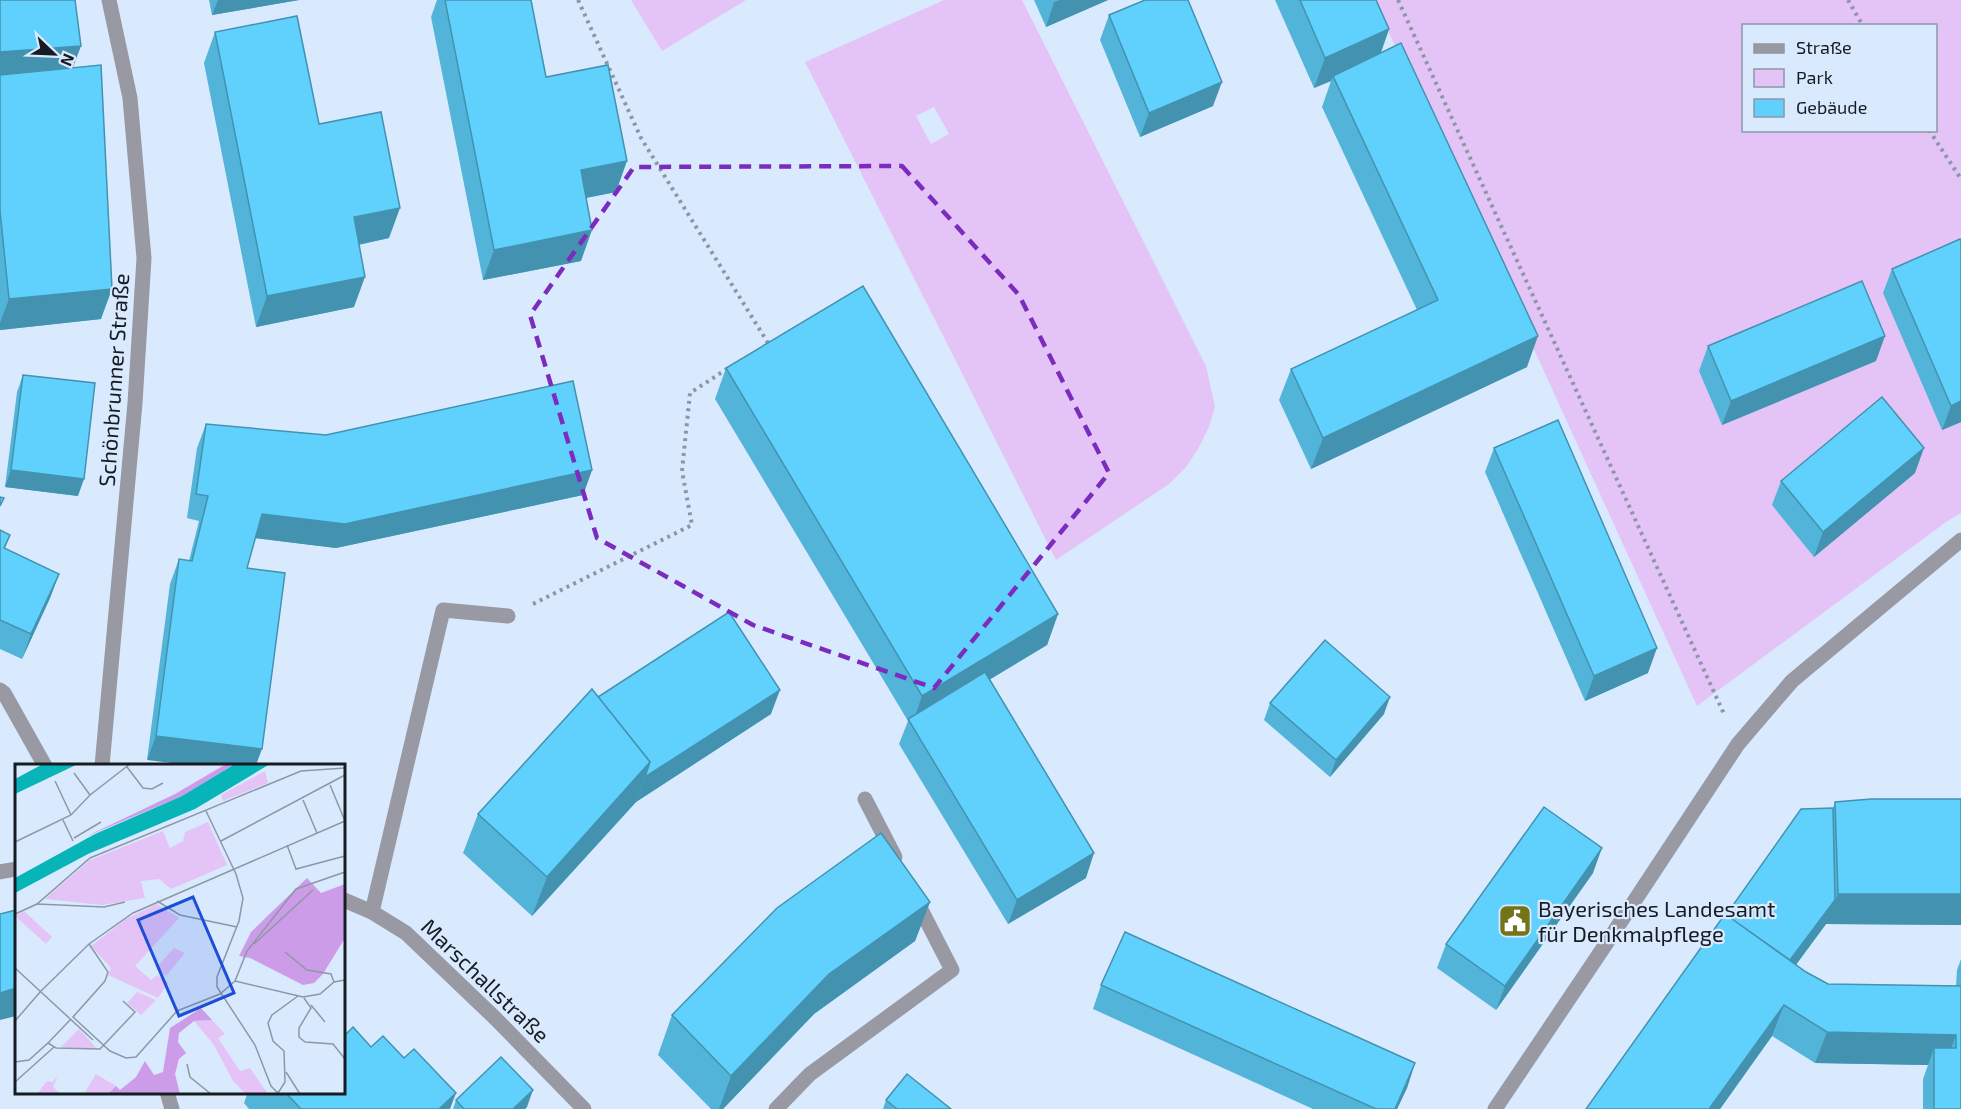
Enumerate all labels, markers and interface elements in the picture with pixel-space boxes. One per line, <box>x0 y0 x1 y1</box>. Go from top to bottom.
north arrow <box>24 24 84 84</box>
legend <box>1742 24 1937 132</box>
text: Straße <box>1796 36 1852 58</box>
text: N <box>57 51 79 69</box>
text: Park <box>1796 66 1833 88</box>
text: Gebäude <box>1796 96 1867 118</box>
street label: Schönbrunner Straße <box>93 272 133 488</box>
inset map <box>15 764 345 1094</box>
place label: Bayerisches Landesamt für Denkmalpflege <box>1538 895 1775 946</box>
public building icon: Bayerisches Landesamt für Denkmalpflege <box>1497 903 1533 939</box>
street label: Marschallstraße <box>417 913 555 1047</box>

